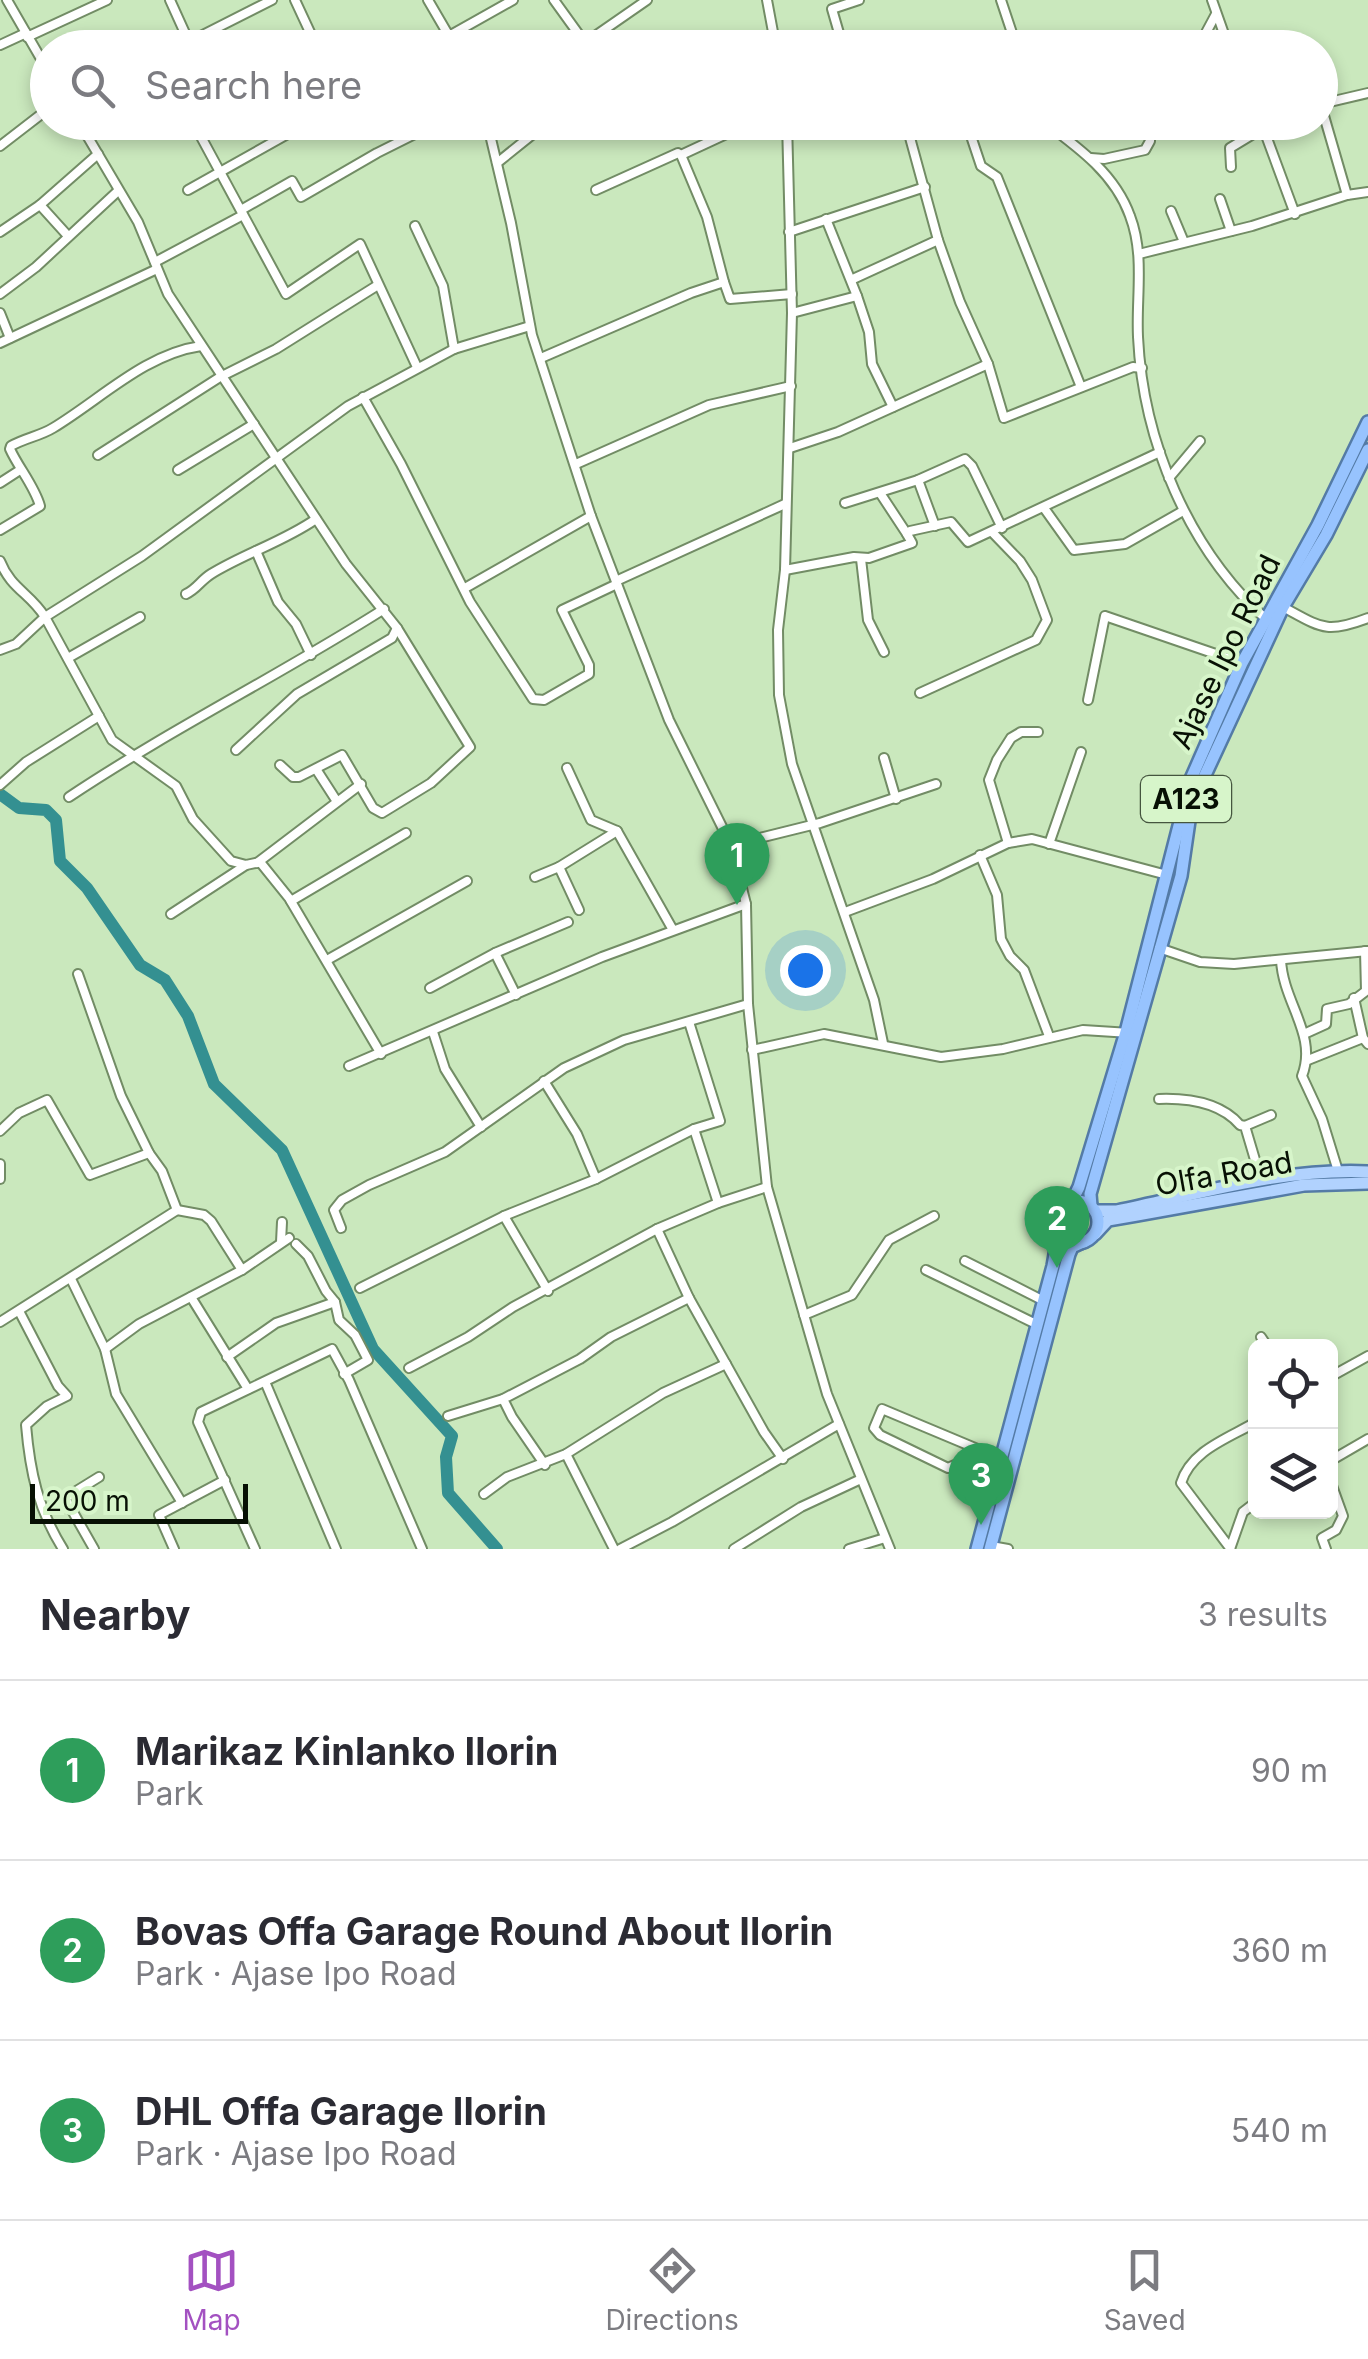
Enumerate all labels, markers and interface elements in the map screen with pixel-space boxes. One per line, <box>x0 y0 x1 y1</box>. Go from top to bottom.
search box <box>30 30 1338 140</box>
icon: search <box>65 58 120 113</box>
text: Search here <box>145 62 362 108</box>
street label: Ajase Ipo Road <box>1163 548 1288 755</box>
road number: A123 <box>1141 776 1231 822</box>
pin: 1 <box>704 822 770 905</box>
your location <box>780 945 831 996</box>
street label: Olfa Road <box>1153 1143 1295 1203</box>
pin: 2 <box>1024 1186 1090 1268</box>
map controls <box>1248 1339 1338 1519</box>
button: locate <box>1248 1339 1338 1429</box>
button: layers <box>1248 1429 1338 1519</box>
pin: 3 <box>948 1442 1014 1525</box>
scale bar <box>30 1479 248 1524</box>
text: 200 m <box>45 1484 130 1518</box>
text: Nearby <box>40 1589 191 1640</box>
text: 3 results <box>1198 1595 1328 1634</box>
text: Marikaz Kinlanko Ilorin <box>135 1728 558 1774</box>
text: 1 <box>66 1751 79 1790</box>
text: 90 m <box>1251 1751 1328 1790</box>
text: Park <box>135 1774 204 1813</box>
text: Bovas Offa Garage Round About Ilorin <box>135 1908 833 1954</box>
text: 2 <box>62 1931 83 1970</box>
text: 360 m <box>1231 1931 1328 1970</box>
text: Park · Ajase Ipo Road <box>135 1954 457 1993</box>
text: DHL Offa Garage Ilorin <box>135 2088 547 2134</box>
text: 3 <box>62 2111 83 2150</box>
text: 540 m <box>1231 2111 1328 2150</box>
text: Park · Ajase Ipo Road <box>135 2134 457 2173</box>
tab: Map <box>182 2243 241 2337</box>
tab: Directions <box>605 2243 739 2337</box>
tab: Saved <box>1104 2243 1186 2337</box>

